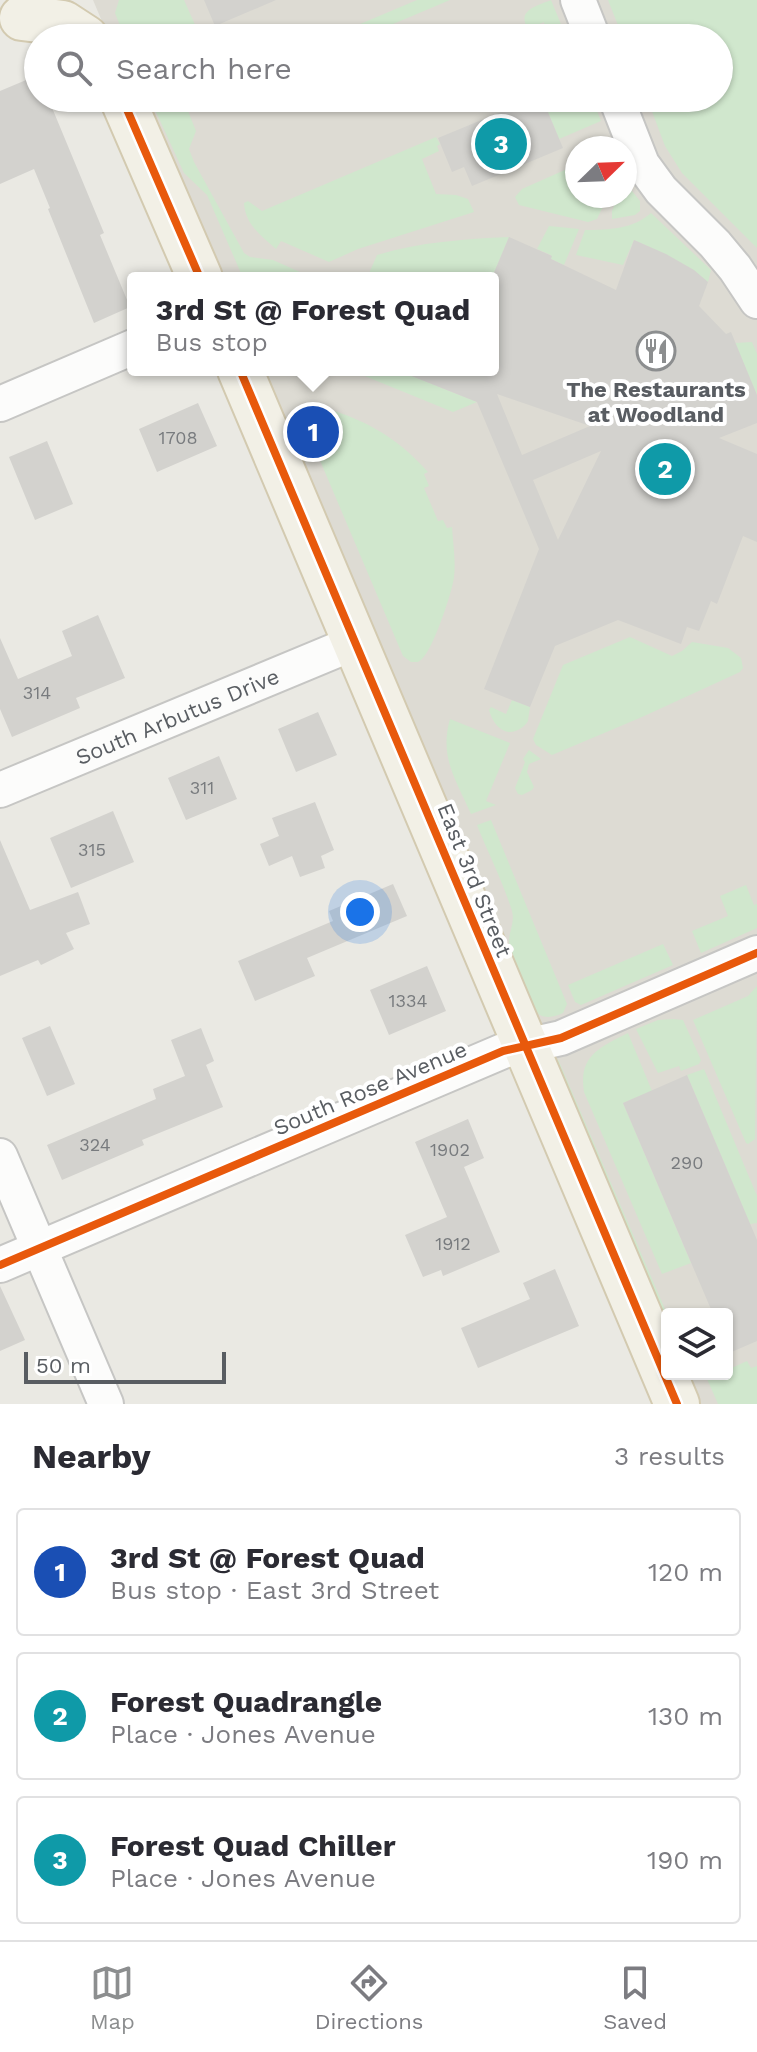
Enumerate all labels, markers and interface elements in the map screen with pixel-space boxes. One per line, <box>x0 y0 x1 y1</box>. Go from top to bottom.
search box <box>24 24 733 112</box>
icon: search <box>52 46 96 90</box>
text: Search here <box>116 51 292 86</box>
pin: 3 <box>475 114 527 174</box>
north arrow <box>565 136 637 208</box>
popup <box>127 272 499 376</box>
text: 3rd St @ Forest Quad <box>156 292 470 327</box>
text: Bus stop <box>156 327 268 357</box>
restaurant icon: The Restaurants at Woodland <box>635 330 677 372</box>
place label: The Restaurants at Woodland <box>566 377 746 427</box>
pin: 1 <box>287 402 339 462</box>
house number: 1708 <box>158 427 198 448</box>
pin: 2 <box>639 439 691 499</box>
street label: South Arbutus Drive <box>72 663 283 770</box>
house number: 314 <box>23 682 51 703</box>
house number: 311 <box>190 777 214 798</box>
street label: East 3rd Street <box>432 800 517 961</box>
house number: 315 <box>78 839 106 860</box>
your location <box>340 892 380 932</box>
house number: 1334 <box>388 990 428 1011</box>
street label: South Rose Avenue <box>270 1036 471 1140</box>
house number: 324 <box>79 1134 111 1155</box>
house number: 1902 <box>430 1139 470 1160</box>
house number: 290 <box>671 1152 703 1173</box>
house number: 1912 <box>435 1233 471 1254</box>
map controls <box>661 1308 733 1380</box>
button: layers <box>661 1308 733 1380</box>
scale bar <box>24 1348 226 1384</box>
text: 50 m <box>36 1353 91 1378</box>
text: Nearby <box>32 1436 151 1476</box>
text: 3 results <box>614 1441 725 1471</box>
text: 3rd St @ Forest Quad <box>110 1540 425 1575</box>
text: 1 <box>54 1557 66 1587</box>
text: 120 m <box>648 1557 723 1587</box>
text: Bus stop · East 3rd Street <box>110 1575 439 1605</box>
text: Forest Quadrangle <box>110 1684 382 1719</box>
text: 2 <box>52 1701 68 1731</box>
text: 130 m <box>648 1701 723 1731</box>
text: Place · Jones Avenue <box>110 1719 376 1749</box>
text: Forest Quad Chiller <box>110 1828 396 1863</box>
text: 3 <box>52 1845 68 1875</box>
text: 190 m <box>647 1845 723 1875</box>
text: Place · Jones Avenue <box>110 1863 376 1893</box>
tab: Map <box>90 1961 135 2034</box>
tab: Directions <box>315 1961 423 2034</box>
tab: Saved <box>603 1961 667 2034</box>

